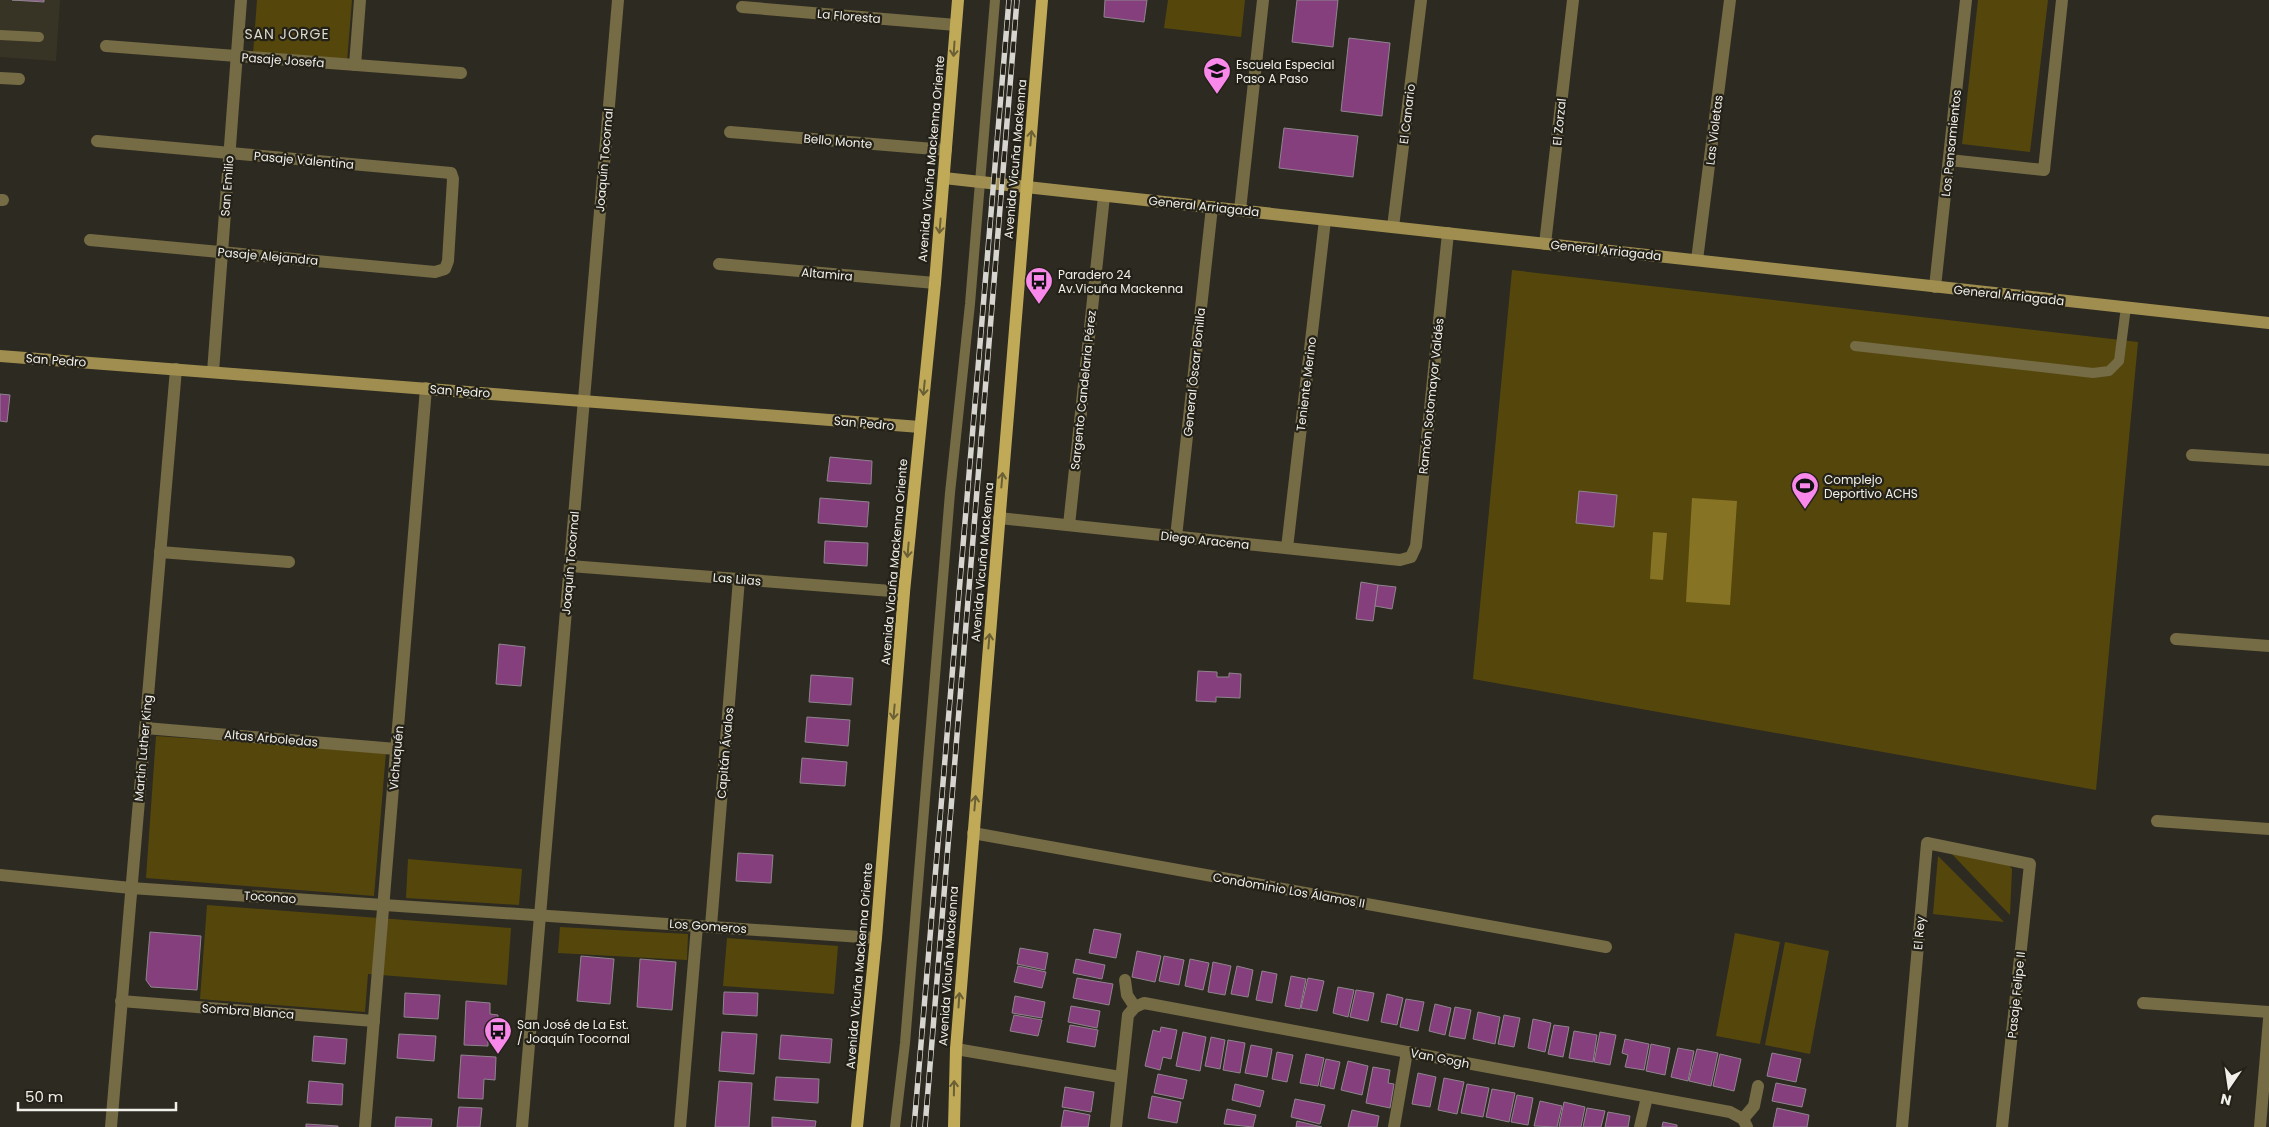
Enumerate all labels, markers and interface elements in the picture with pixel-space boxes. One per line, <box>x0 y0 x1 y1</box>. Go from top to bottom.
street label: La Floresta <box>816 5 882 27</box>
district label: SAN JORGE <box>244 24 330 44</box>
one-way arrow <box>949 40 959 56</box>
street label: Pasaje Josefa <box>241 49 325 71</box>
street label: Avenida Vicuña Mackenna Oriente <box>914 55 948 263</box>
school or university icon: Escuela Especial Paso A Paso <box>1202 56 1232 95</box>
place label: Escuela Especial Paso A Paso <box>1236 56 1334 87</box>
street label: Avenida Vicuña Mackenna <box>1000 78 1030 240</box>
street label: El Canario <box>1395 83 1419 145</box>
street label: Los Pensamientos <box>1937 89 1965 197</box>
street label: Las Violetas <box>1701 94 1727 166</box>
street label: El Zorzal <box>1548 97 1570 147</box>
street label: Joaquín Tocornal <box>591 107 617 213</box>
street label: Bello Monte <box>803 130 873 152</box>
one-way arrow <box>1026 130 1036 146</box>
street label: Pasaje Valentina <box>253 147 355 173</box>
street label: San Emilio <box>216 155 238 217</box>
street label: General Arriagada <box>1148 192 1260 220</box>
one-way arrow <box>935 218 945 234</box>
street label: General Arriagada <box>1550 236 1662 264</box>
street label: Pasaje Alejandra <box>217 243 319 269</box>
street label: Altamira <box>801 263 853 285</box>
bus stop icon: Paradero 24 Av.Vicuña Mackenna <box>1024 266 1054 305</box>
place label: Paradero 24 Av.Vicuña Mackenna <box>1058 266 1183 297</box>
street label: General Arriagada <box>1953 281 2065 309</box>
street label: General Óscar Bonilla <box>1179 307 1209 437</box>
street label: Sargento Candelaria Pérez <box>1066 309 1100 471</box>
street label: Ramón Sotomayor Valdés <box>1414 317 1448 475</box>
street label: Teniente Merino <box>1292 335 1320 432</box>
street label: San Pedro <box>25 349 87 371</box>
street label: San Pedro <box>429 380 491 402</box>
one-way arrow <box>919 380 929 396</box>
street label: San Pedro <box>833 412 895 434</box>
street label: Avenida Vicuña Mackenna Oriente <box>877 458 911 666</box>
sports icon: Complejo Deportivo ACHS <box>1790 471 1820 510</box>
place label: Complejo Deportivo ACHS <box>1824 471 1918 502</box>
one-way arrow <box>998 472 1007 488</box>
street label: Avenida Vicuña Mackenna <box>967 481 997 643</box>
street label: Joaquín Tocornal <box>557 510 583 616</box>
street label: Diego Aracena <box>1160 527 1250 553</box>
one-way arrow <box>903 541 913 557</box>
street label: Las Lilas <box>712 568 762 590</box>
one-way arrow <box>984 634 993 650</box>
street label: Martin Luther King <box>130 694 156 802</box>
one-way arrow <box>890 703 899 719</box>
street label: Capitán Ávalos <box>713 707 737 799</box>
street label: Altas Arboledas <box>223 725 319 751</box>
street label: Vichuquén <box>385 725 407 791</box>
one-way arrow <box>970 796 980 812</box>
street label: Avenida Vicuña Mackenna Oriente <box>842 862 876 1070</box>
street label: Condominio Los Álamos II <box>1212 868 1366 912</box>
street label: Avenida Vicuña Mackenna <box>934 886 962 1046</box>
street label: Toconao <box>243 887 297 907</box>
street label: Los Gomeros <box>669 915 747 937</box>
street label: El Rey <box>1909 915 1929 951</box>
street label: Pasaje Felipe II <box>2003 951 2029 1039</box>
one-way arrow <box>955 993 964 1009</box>
street label: Sombra Blanca <box>201 999 295 1023</box>
bus stop icon: San José de La Est. / Joaquín Tocornal <box>483 1016 513 1055</box>
place label: San José de La Est. / Joaquín Tocornal <box>517 1016 630 1047</box>
street label: Van Gogh <box>1409 1044 1471 1072</box>
north arrow <box>2204 1062 2254 1112</box>
scale bar <box>18 1080 175 1112</box>
one-way arrow <box>949 1080 959 1096</box>
text: 50 m <box>25 1086 63 1107</box>
text: N <box>2219 1089 2233 1111</box>

